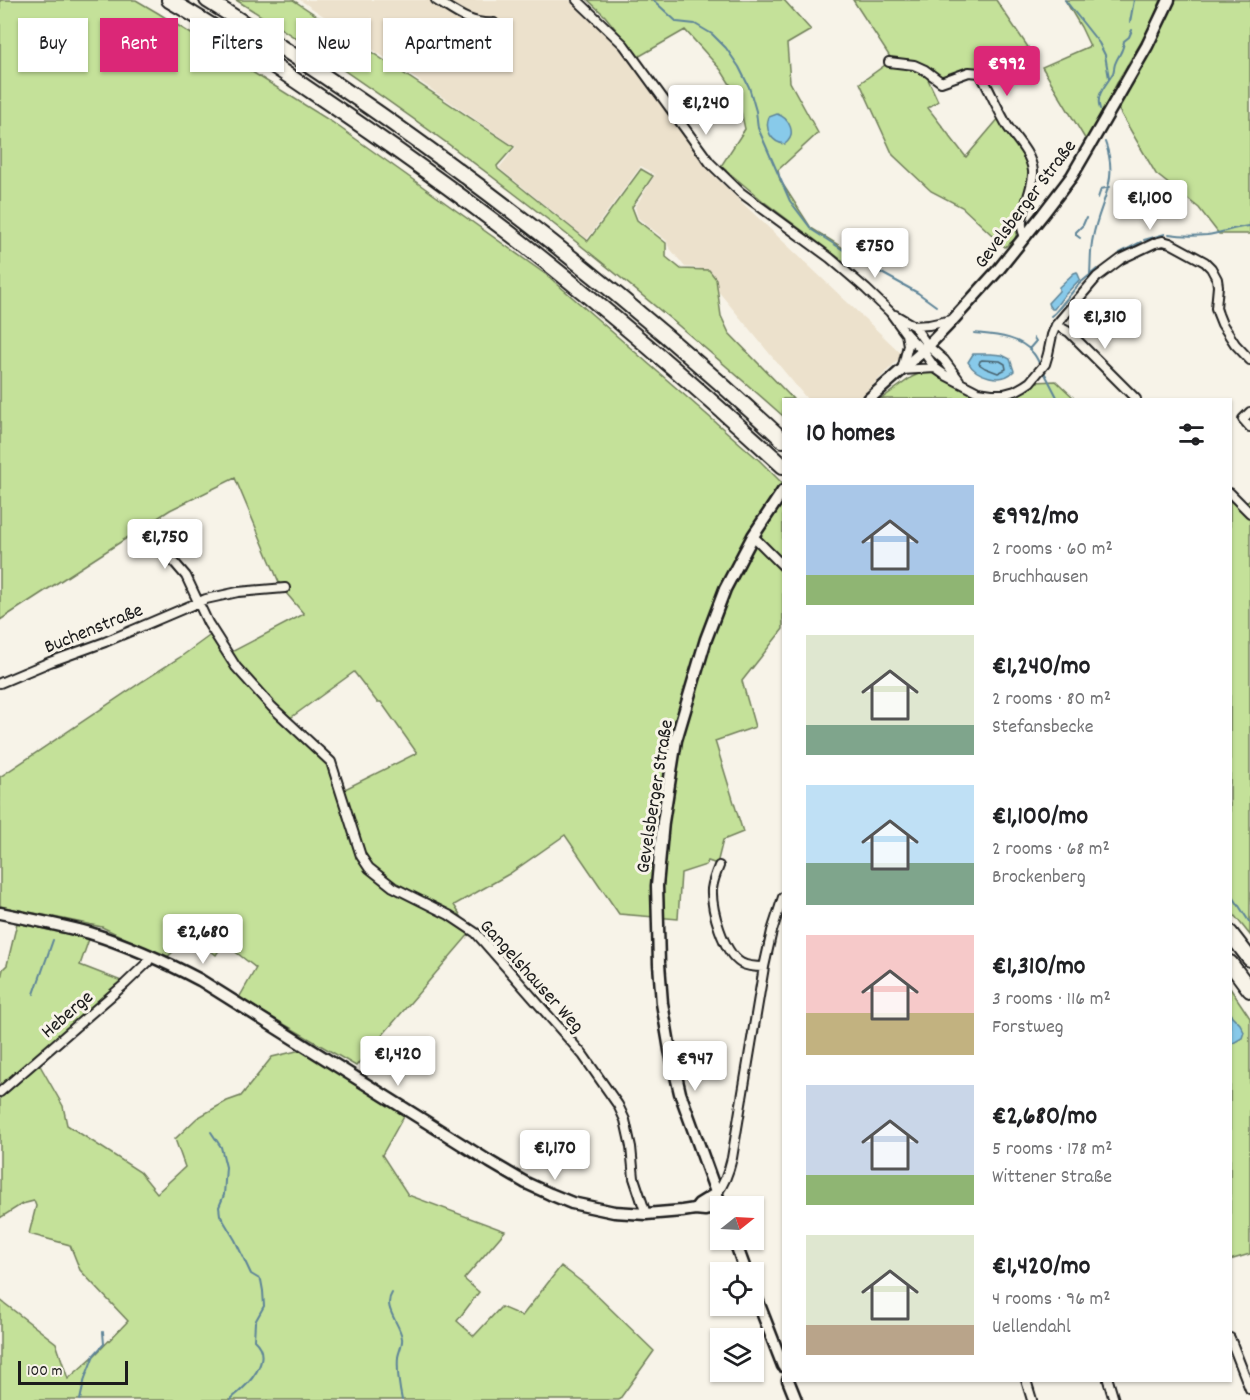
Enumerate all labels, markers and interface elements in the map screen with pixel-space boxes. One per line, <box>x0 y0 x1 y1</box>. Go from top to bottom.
chip: Buy <box>18 18 88 72</box>
chip: Rent <box>100 18 178 72</box>
chip: Filters <box>190 18 284 72</box>
chip: New <box>296 18 371 72</box>
chip: Apartment <box>383 18 513 72</box>
pin: €992 <box>971 46 1043 97</box>
text: €992 <box>988 51 1026 79</box>
pin: €1,240 <box>657 85 755 136</box>
text: €1,240 <box>682 90 730 118</box>
street label: Gevelsberger Straße <box>969 134 1084 275</box>
pin: €1,100 <box>1101 180 1199 231</box>
text: €1,100 <box>1127 185 1173 213</box>
pin: €750 <box>839 228 911 279</box>
text: €750 <box>856 233 894 261</box>
pin: €1,310 <box>1056 299 1154 350</box>
text: €1,310 <box>1083 304 1127 332</box>
text: 10 homes <box>806 416 896 453</box>
icon: filters <box>1175 418 1208 451</box>
text: €992/mo <box>992 499 1079 536</box>
icon: home <box>854 509 926 581</box>
pin: €1,750 <box>116 519 214 570</box>
text: €1,750 <box>141 524 189 552</box>
text: 2 rooms · 60 m² <box>992 536 1113 564</box>
text: Bruchhausen <box>992 564 1088 592</box>
street label: Buchenstraße <box>41 597 148 662</box>
text: €1,240/mo <box>992 649 1090 686</box>
icon: home <box>854 659 926 731</box>
text: 2 rooms · 80 m² <box>992 686 1111 714</box>
text: Stefansbecke <box>992 714 1094 742</box>
street label: Gevelsberger Straße <box>630 718 682 875</box>
text: €1,100/mo <box>992 799 1088 836</box>
icon: home <box>854 809 926 881</box>
text: 2 rooms · 68 m² <box>992 836 1110 864</box>
text: Brockenberg <box>992 864 1086 892</box>
pin: €2,680 <box>154 914 252 965</box>
street label: Gangelshauser Weg <box>472 914 590 1040</box>
text: €2,680 <box>177 919 229 947</box>
text: €1,310/mo <box>992 949 1085 986</box>
icon: home <box>854 959 926 1031</box>
street label: Heberge <box>36 984 101 1046</box>
text: 3 rooms · 116 m² <box>992 986 1111 1014</box>
text: Forstweg <box>992 1014 1063 1042</box>
pin: €1,420 <box>349 1036 447 1087</box>
text: €1,420 <box>374 1041 422 1069</box>
pin: €947 <box>659 1041 731 1092</box>
text: €947 <box>677 1046 713 1074</box>
text: €2,680/mo <box>992 1099 1097 1136</box>
icon: home <box>854 1109 926 1181</box>
pin: €1,170 <box>506 1130 604 1181</box>
text: €1,170 <box>534 1135 576 1163</box>
text: 5 rooms · 178 m² <box>992 1136 1113 1164</box>
text: Wittener Straße <box>992 1164 1112 1192</box>
north arrow <box>710 1196 764 1250</box>
map controls <box>710 1196 764 1382</box>
text: €1,420/mo <box>992 1249 1090 1286</box>
icon: home <box>854 1259 926 1331</box>
button: locate <box>710 1262 764 1316</box>
text: 4 rooms · 96 m² <box>992 1286 1111 1314</box>
text: Uellendahl <box>992 1314 1071 1342</box>
button: layers <box>710 1328 764 1382</box>
scale bar <box>18 1358 128 1386</box>
text: 100 m <box>27 1360 63 1383</box>

